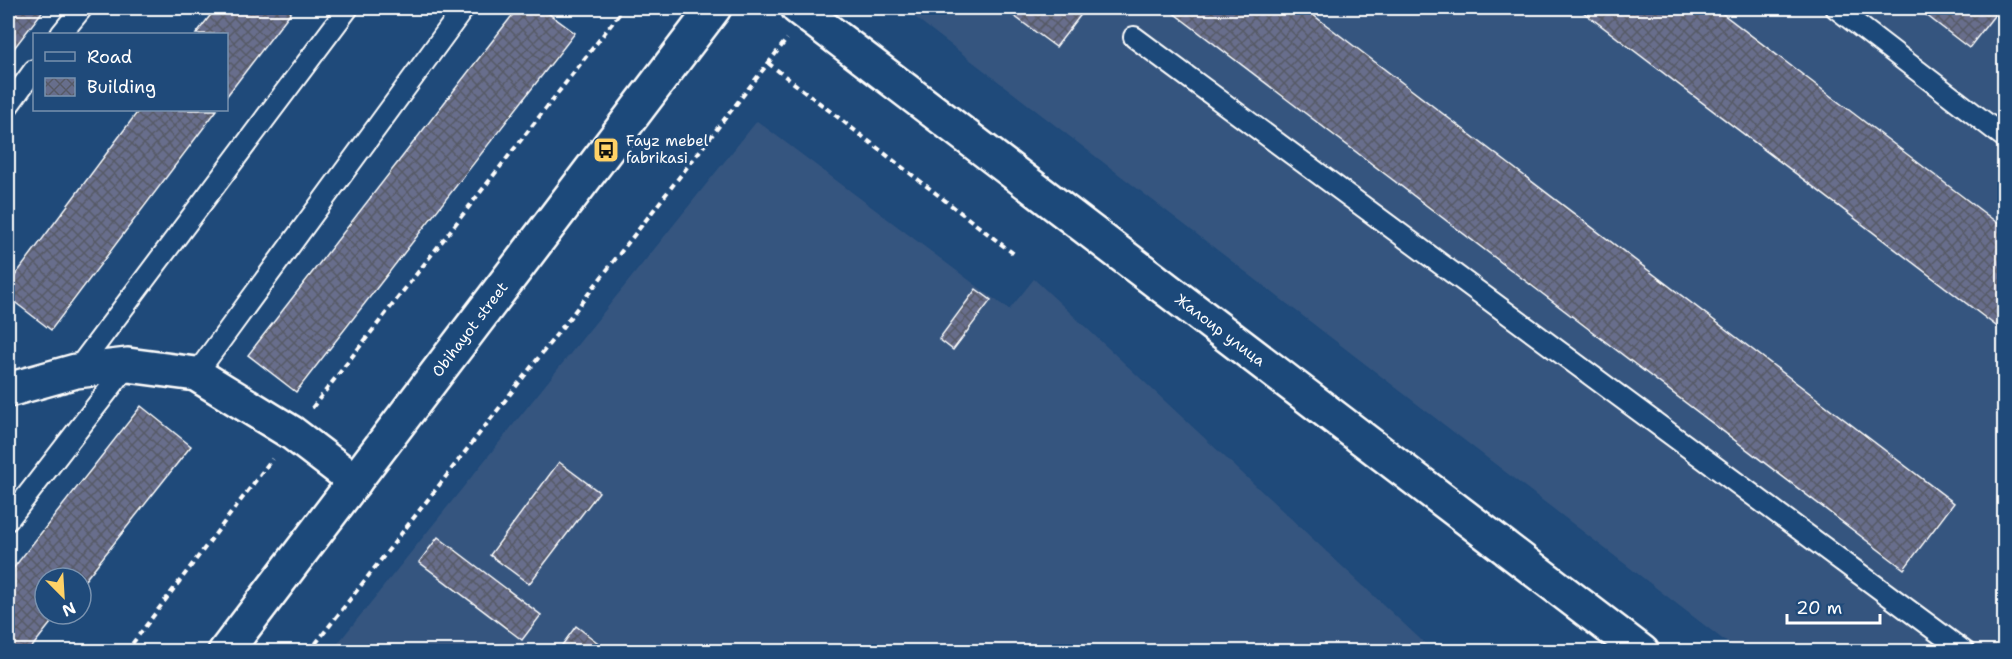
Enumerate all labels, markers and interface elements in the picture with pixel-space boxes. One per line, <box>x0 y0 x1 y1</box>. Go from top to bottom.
legend <box>33 33 228 111</box>
text: Road <box>87 45 132 69</box>
text: Building <box>87 75 156 99</box>
place label: Fayz mebel fabrikasi <box>626 131 709 168</box>
bus stop icon: Fayz mebel fabrikasi <box>591 135 621 165</box>
street label: Obihayot street <box>427 278 512 381</box>
street label: Жалоир улица <box>1171 289 1270 371</box>
north arrow <box>33 566 93 626</box>
scale bar <box>1787 587 1880 625</box>
text: 20 m <box>1796 596 1842 620</box>
text: N <box>59 597 79 621</box>

